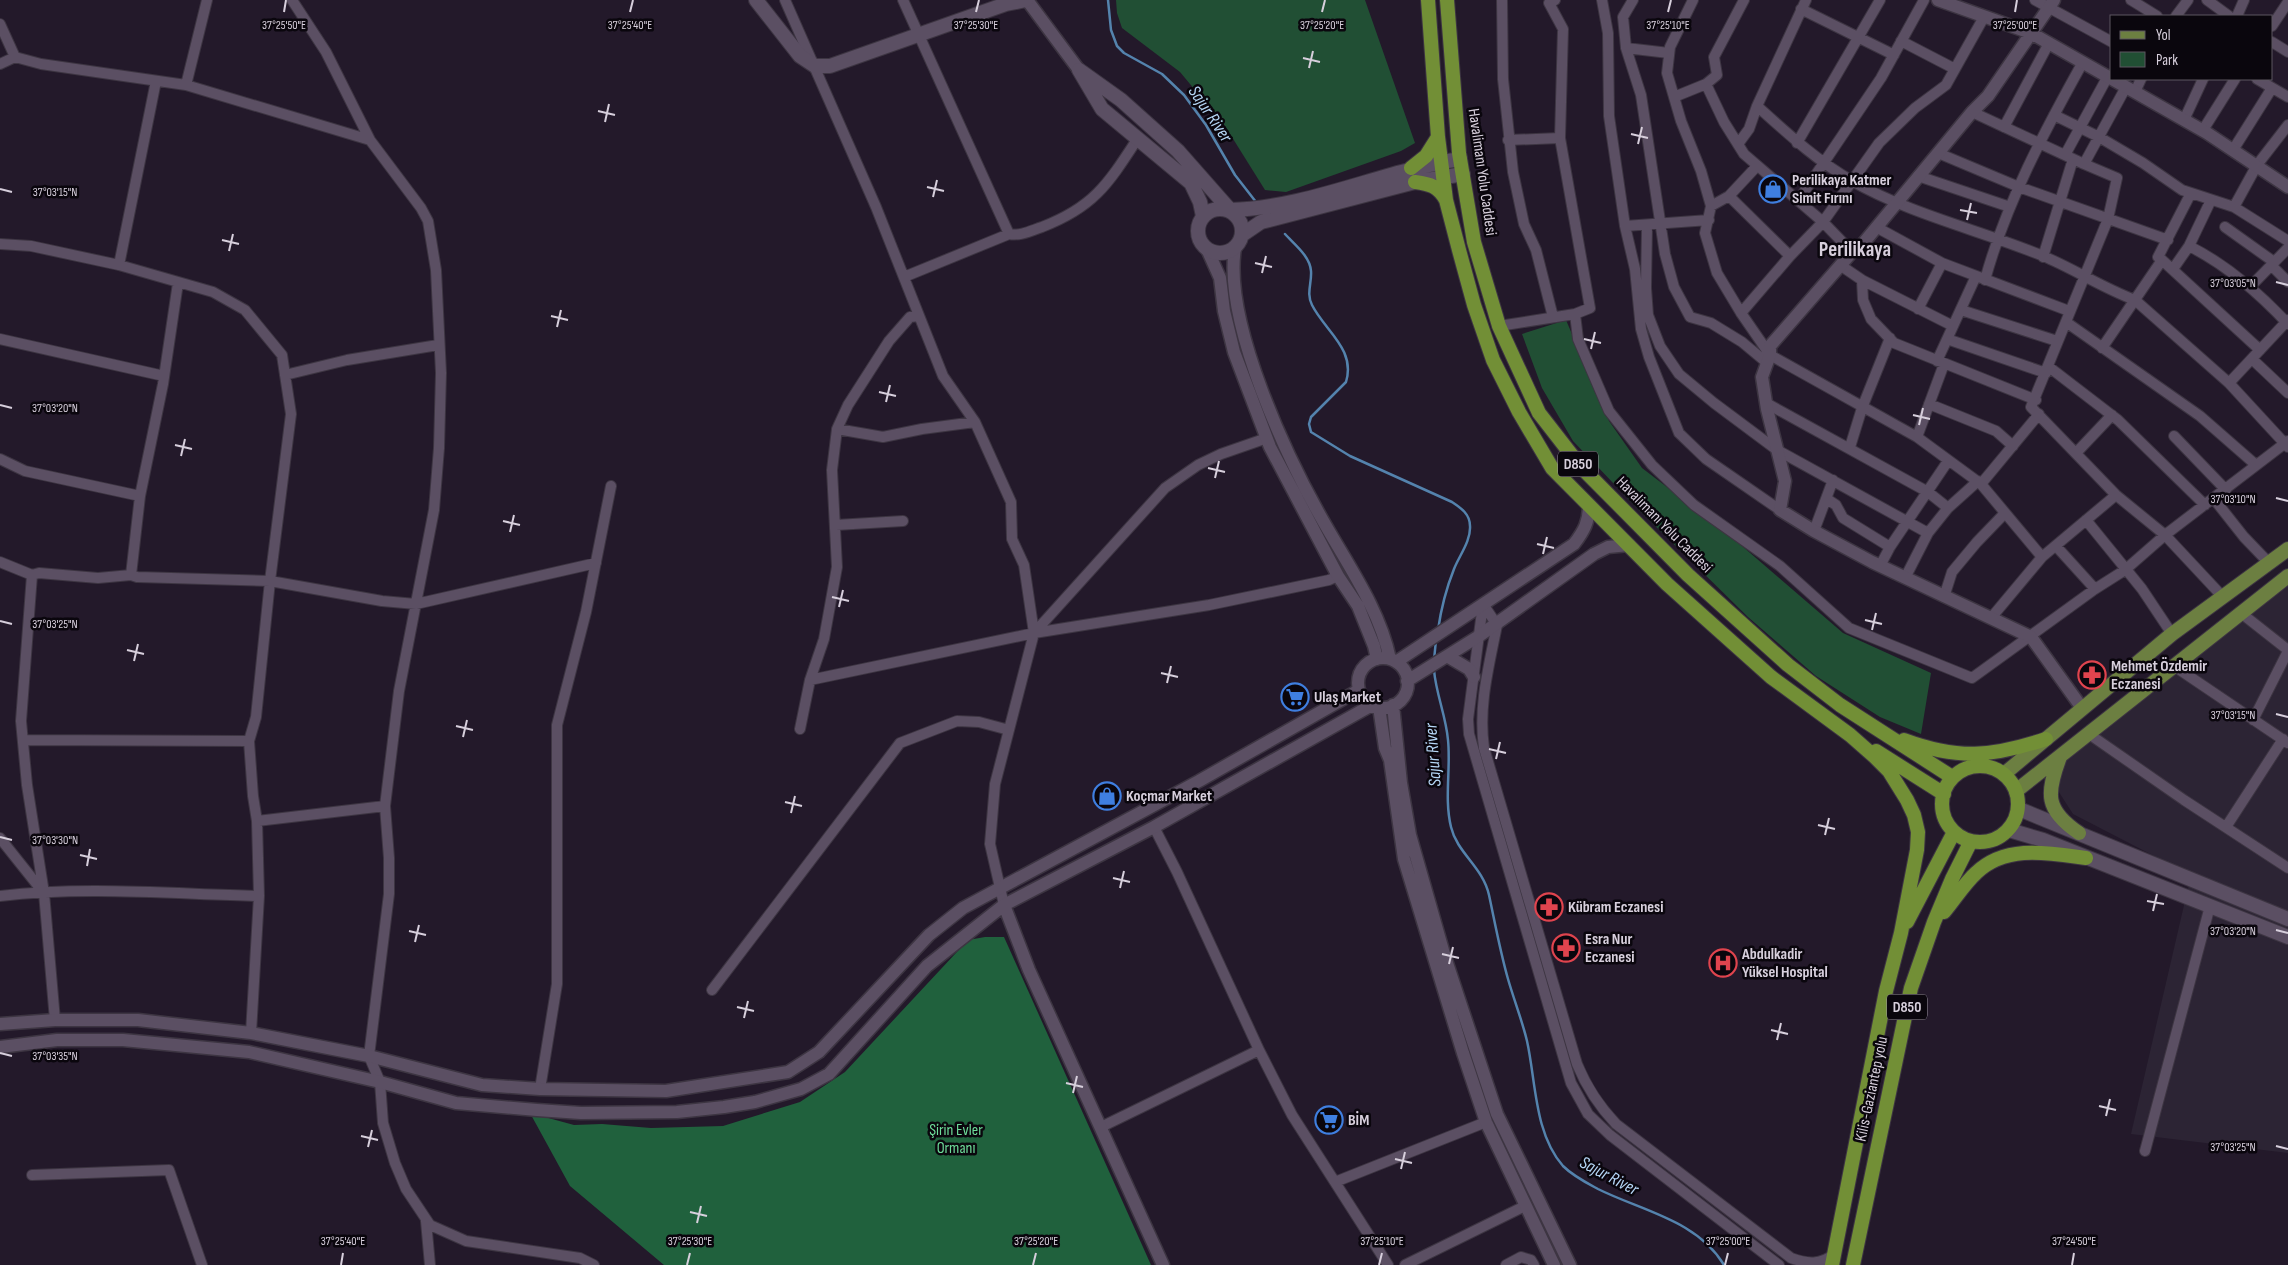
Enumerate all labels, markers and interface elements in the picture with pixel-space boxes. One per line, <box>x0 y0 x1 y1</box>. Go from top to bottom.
legend <box>2110 15 2273 80</box>
text: 37°25'50"E <box>262 18 306 33</box>
text: 37°25'40"E <box>608 18 652 33</box>
text: 37°25'30"E <box>954 18 998 33</box>
text: 37°25'20"E <box>1300 18 1344 33</box>
text: 37°25'10"E <box>1646 18 1690 33</box>
text: 37°25'00"E <box>1993 18 2037 33</box>
text: Yol <box>2156 26 2171 45</box>
text: Park <box>2156 51 2178 70</box>
water label: Sajur River <box>1184 82 1237 147</box>
street label: Havalimanı Yolu Caddesi <box>1464 107 1500 237</box>
place label: Perilikaya Katmer Simit Fırını <box>1792 171 1892 208</box>
shop icon: Perilikaya Katmer Simit Fırını <box>1758 174 1788 204</box>
text: 37°03'15"N <box>33 185 77 200</box>
district label: Perilikaya <box>1819 237 1891 262</box>
text: 37°03'05"N <box>2210 276 2256 291</box>
text: 37°03'20"N <box>32 401 78 416</box>
road number: D850 <box>1558 452 1598 476</box>
street label: Havalimanı Yolu Caddesi <box>1612 473 1716 577</box>
text: 37°03'10"N <box>2210 492 2256 507</box>
text: 37°03'25"N <box>32 617 78 632</box>
place label: Mehmet Özdemir Eczanesi <box>2111 657 2207 694</box>
pharmacy icon: Mehmet Özdemir Eczanesi <box>2077 660 2107 690</box>
supermarket icon: Ulaş Market <box>1280 682 1310 712</box>
place label: Ulaş Market <box>1314 688 1381 707</box>
text: 37°03'15"N <box>2211 708 2255 723</box>
water label: Sajur River <box>1420 722 1446 787</box>
shop icon: Koçmar Market <box>1092 781 1122 811</box>
place label: Koçmar Market <box>1126 787 1212 806</box>
text: 37°03'30"N <box>32 833 78 848</box>
pharmacy icon: Kübram Eczanesi <box>1534 892 1564 922</box>
place label: Kübram Eczanesi <box>1568 898 1664 917</box>
text: 37°03'20"N <box>2210 924 2256 939</box>
place label: Esra Nur Eczanesi <box>1585 930 1635 967</box>
pharmacy icon: Esra Nur Eczanesi <box>1551 933 1581 963</box>
place label: Abdulkadir Yüksel Hospital <box>1741 945 1828 982</box>
hospital icon: Abdulkadir Yüksel Hospital <box>1708 948 1738 978</box>
road number: D850 <box>1887 994 1927 1020</box>
street label: Kilis-Gaziantep yolu <box>1852 1035 1892 1143</box>
text: 37°03'35"N <box>32 1049 78 1064</box>
supermarket icon: BİM <box>1314 1105 1344 1135</box>
place label: BİM <box>1348 1111 1369 1130</box>
park label: Şirin Evler Ormanı <box>929 1121 983 1158</box>
text: 37°03'25"N <box>2210 1140 2256 1155</box>
water label: Sajur River <box>1576 1152 1643 1201</box>
text: 37°25'40"E <box>321 1234 365 1249</box>
text: 37°25'30"E <box>668 1234 712 1249</box>
text: 37°25'20"E <box>1014 1234 1058 1249</box>
text: 37°25'10"E <box>1360 1234 1404 1249</box>
text: 37°25'00"E <box>1706 1234 1750 1249</box>
text: 37°24'50"E <box>2052 1234 2096 1249</box>

